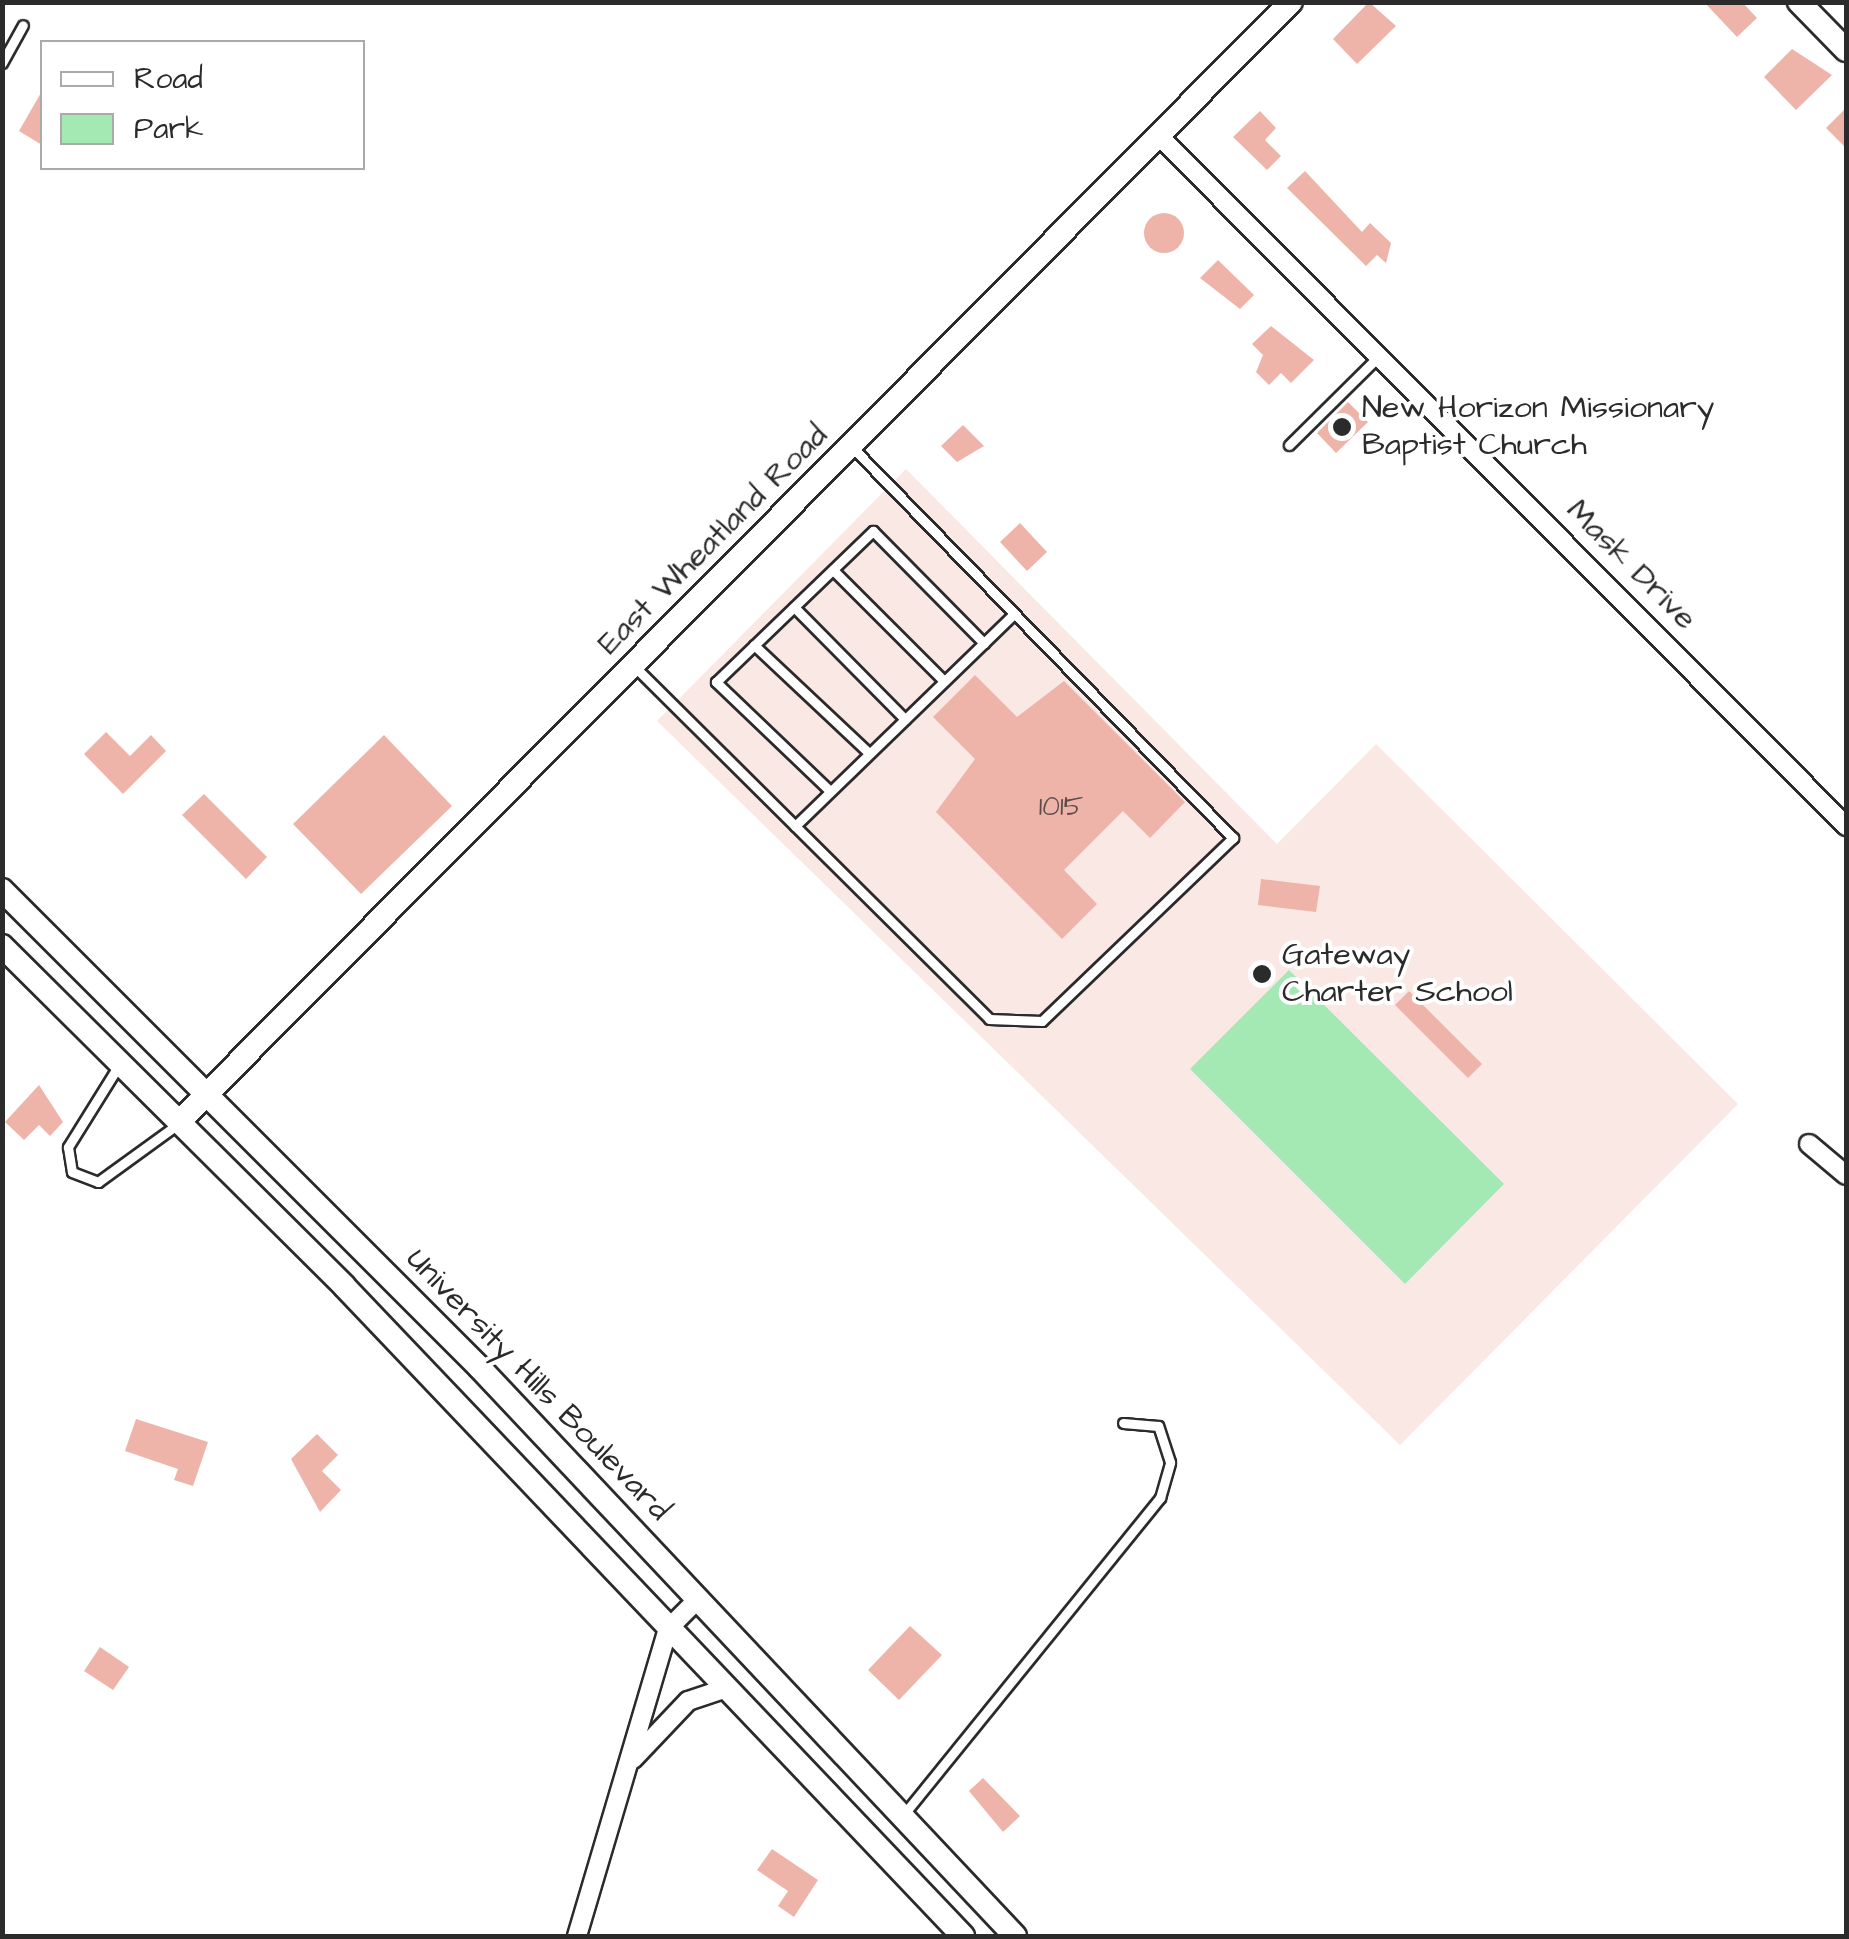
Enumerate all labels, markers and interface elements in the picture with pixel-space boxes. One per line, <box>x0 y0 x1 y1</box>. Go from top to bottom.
legend <box>40 40 365 170</box>
text: Road <box>134 58 203 100</box>
text: Park <box>134 108 203 150</box>
place label: New Horizon Missionary Baptist Church <box>1362 390 1714 465</box>
marker: New Horizon Missionary Baptist Church <box>1331 416 1353 438</box>
street label: East Wheatland Road <box>590 417 836 663</box>
street label: Mask Drive <box>1558 492 1704 638</box>
house number: 1015 <box>1039 790 1083 824</box>
place label: Gateway Charter School <box>1282 937 1513 1012</box>
marker: Gateway Charter School <box>1251 963 1273 985</box>
street label: University Hills Boulevard <box>398 1241 678 1529</box>

